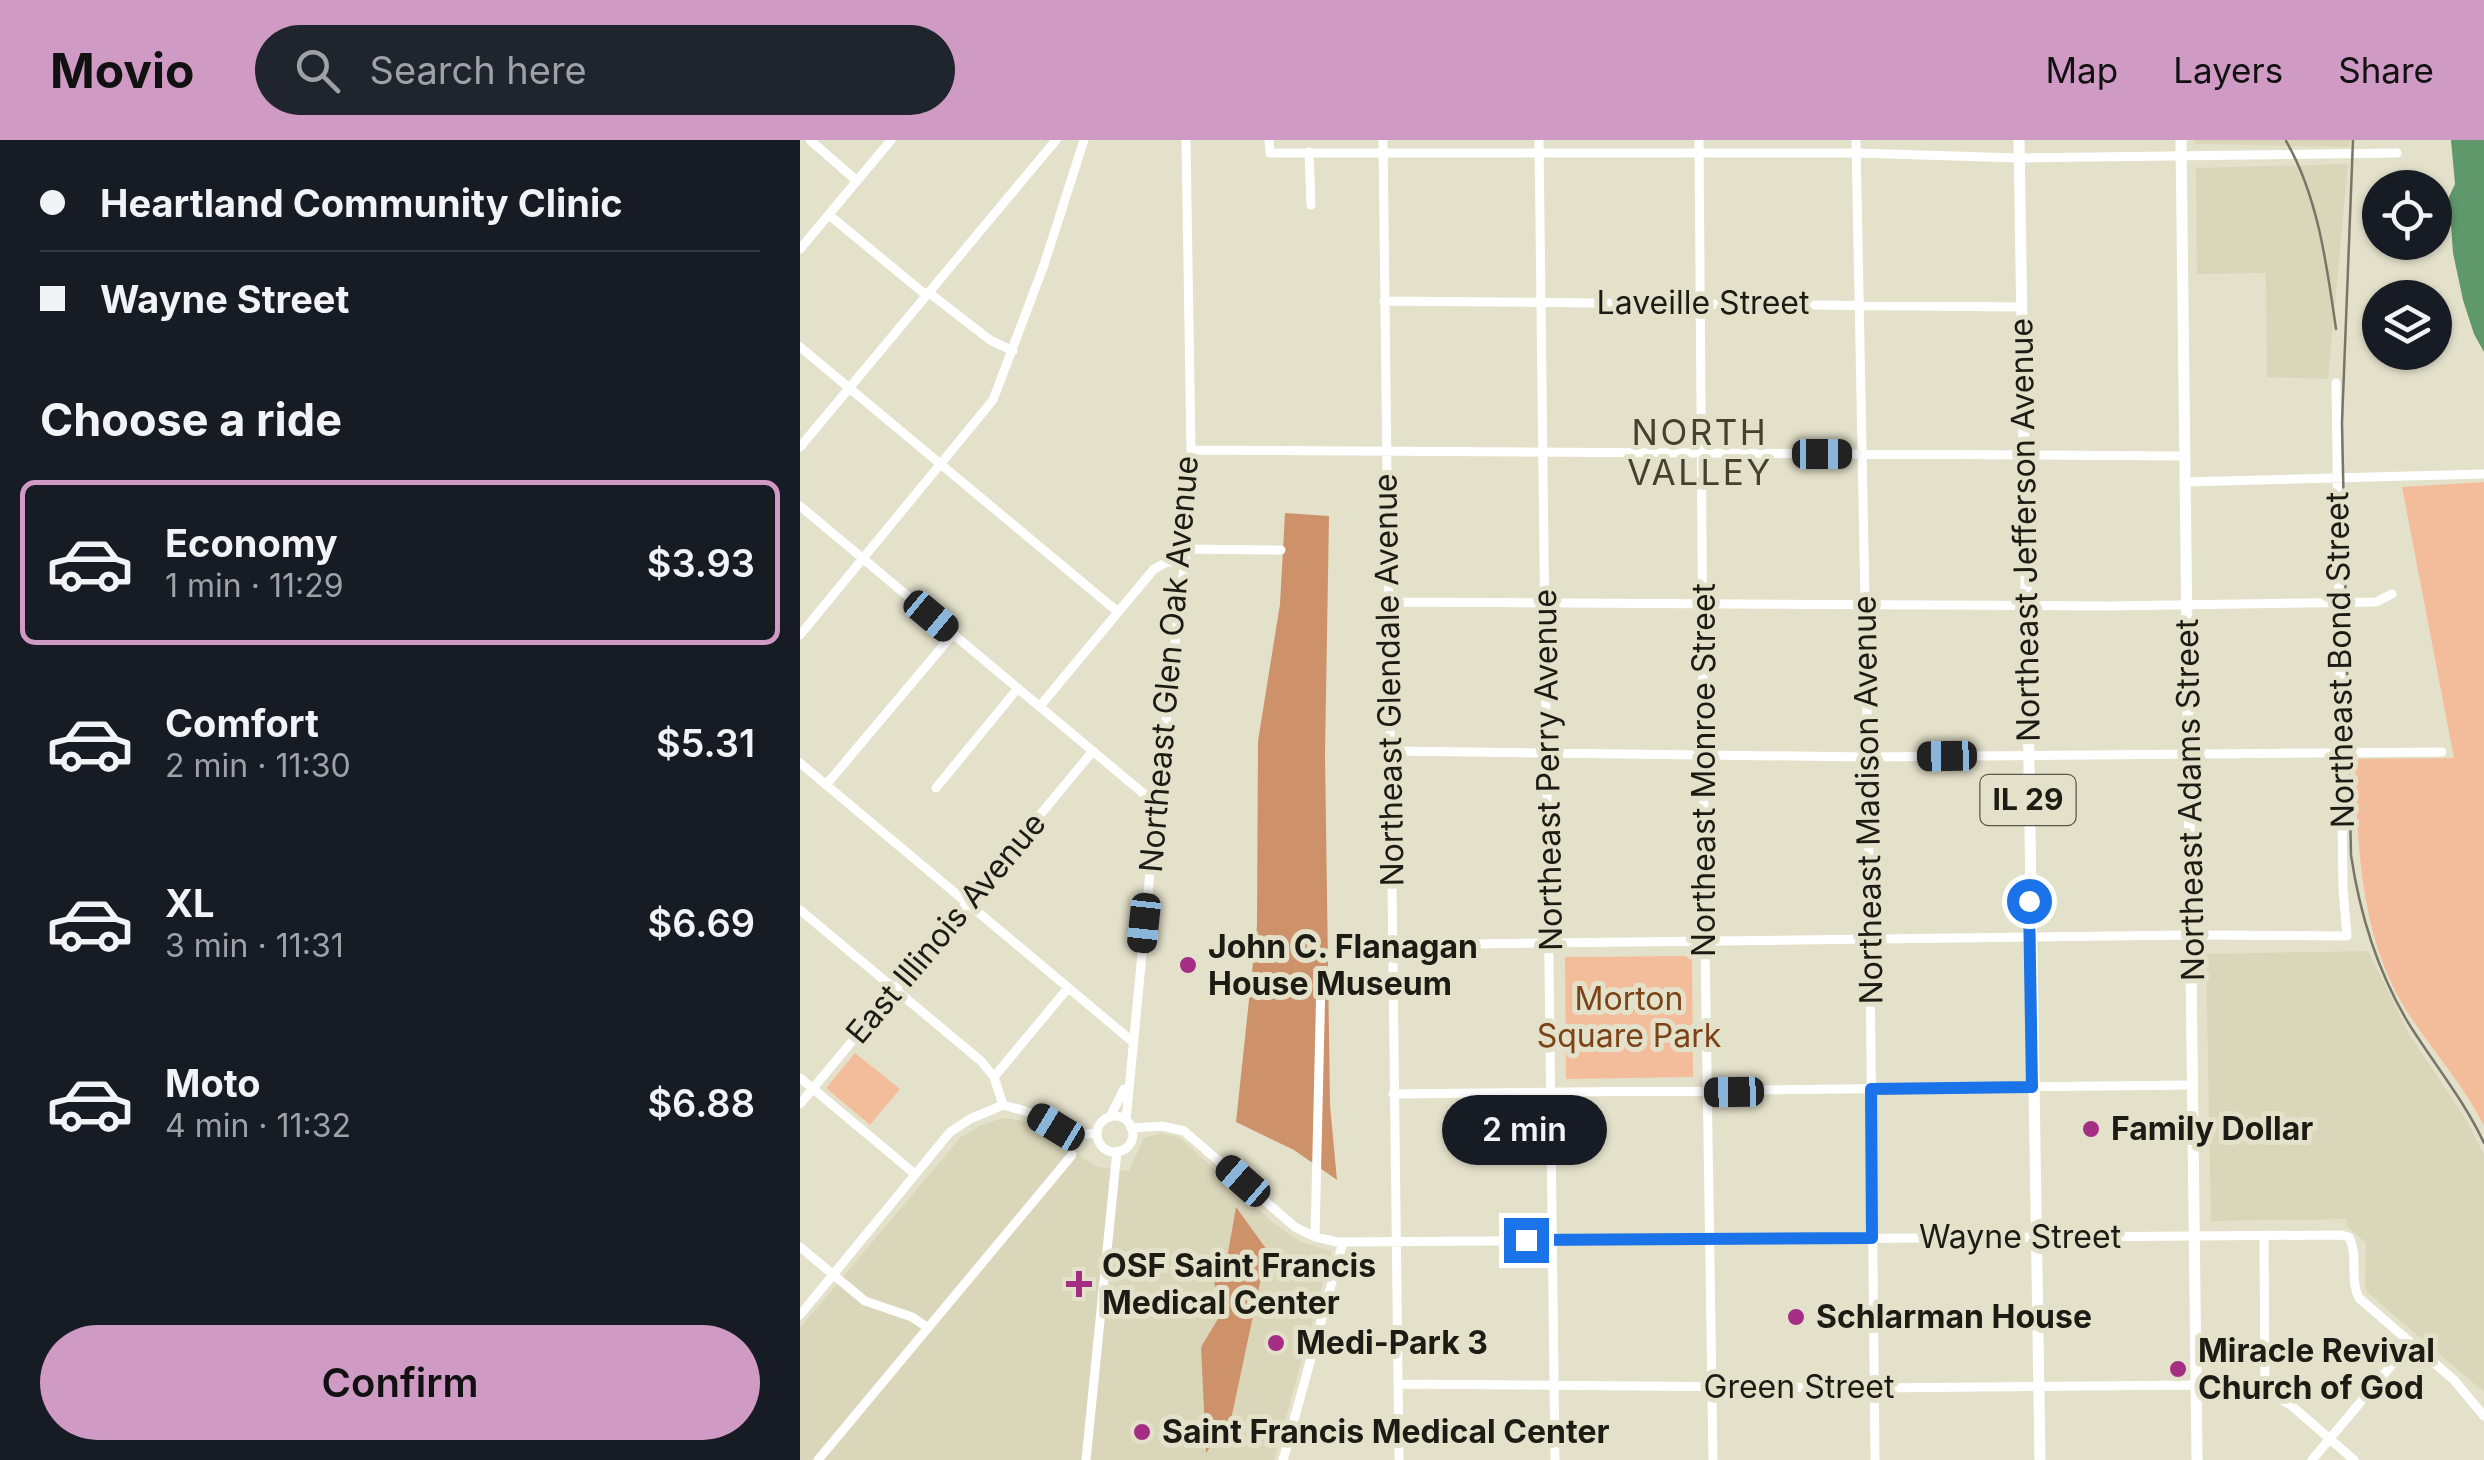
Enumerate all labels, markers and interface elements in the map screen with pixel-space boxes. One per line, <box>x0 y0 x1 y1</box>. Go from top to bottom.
search box <box>255 25 955 115</box>
text: Movio <box>50 41 195 100</box>
icon: search <box>290 43 345 98</box>
text: Search here <box>370 47 587 93</box>
text: Map <box>2046 49 2118 91</box>
text: Layers <box>2173 49 2283 91</box>
text: Share <box>2338 49 2434 91</box>
map controls <box>2362 170 2452 370</box>
button: locate <box>2362 170 2452 260</box>
text: Heartland Community Clinic <box>100 180 623 226</box>
text: Wayne Street <box>100 276 349 322</box>
button: layers <box>2362 280 2452 370</box>
street label: Laveille Street <box>1597 283 1809 322</box>
street label: Northeast Jefferson Avenue <box>2001 318 2048 742</box>
text: Choose a ride <box>40 392 342 447</box>
district label: NORTH VALLEY <box>1627 411 1773 493</box>
car <box>1792 439 1852 469</box>
street label: Northeast Glen Oak Avenue <box>1131 454 1206 874</box>
street label: Northeast Glendale Avenue <box>1365 473 1412 887</box>
street label: Northeast Bond Street <box>2317 491 2362 829</box>
icon: car <box>45 518 135 608</box>
text: Economy <box>165 520 338 566</box>
text: $3.93 <box>647 540 755 586</box>
text: 1 min · 11:29 <box>165 566 344 605</box>
street label: Northeast Monroe Street <box>1684 583 1723 957</box>
car <box>898 585 964 647</box>
street label: Northeast Perry Avenue <box>1525 589 1570 951</box>
street label: Northeast Madison Avenue <box>1844 595 1891 1005</box>
street label: Northeast Adams Street <box>2167 619 2212 982</box>
icon: car <box>45 698 135 788</box>
text: Comfort <box>165 700 319 746</box>
text: $5.31 <box>656 720 755 766</box>
car <box>1917 740 1977 772</box>
text: 2 min · 11:30 <box>165 746 351 785</box>
road number: IL 29 <box>1980 775 2076 825</box>
street label: East Illinois Avenue <box>838 804 1054 1051</box>
icon: car <box>45 878 135 968</box>
route start <box>2007 879 2052 924</box>
text: XL <box>165 880 215 926</box>
car <box>1126 892 1162 954</box>
text: $6.69 <box>647 900 755 946</box>
text: 3 min · 11:31 <box>165 926 344 965</box>
place label: John C. Flanagan House Museum <box>1208 927 1478 1003</box>
marker: John C. Flanagan House Museum <box>1177 954 1199 976</box>
park label: Morton Square Park <box>1537 979 1722 1055</box>
icon: car <box>45 1058 135 1148</box>
text: Moto <box>165 1060 261 1106</box>
car <box>1704 1076 1764 1108</box>
text: $6.88 <box>647 1080 755 1126</box>
callout: 2 min <box>1444 1095 1608 1165</box>
car <box>1023 1099 1089 1155</box>
text: 4 min · 11:32 <box>165 1106 351 1145</box>
place label: Family Dollar <box>2111 1109 2313 1148</box>
text: 2 min <box>1482 1110 1567 1149</box>
marker: Family Dollar <box>2080 1118 2102 1140</box>
car <box>1211 1150 1275 1212</box>
street label: Wayne Street <box>1919 1217 2121 1256</box>
route end <box>1504 1218 1549 1263</box>
place label: OSF Saint Francis Medical Center <box>1102 1246 1376 1322</box>
marker: OSF Saint Francis Medical Center <box>1066 1271 1092 1297</box>
place label: Schlarman House <box>1816 1297 2092 1336</box>
marker: Schlarman House <box>1785 1306 1807 1328</box>
place label: Medi-Park 3 <box>1296 1323 1488 1362</box>
button: Confirm <box>40 1325 760 1440</box>
place label: Miracle Revival Church of God <box>2198 1331 2435 1407</box>
marker: Medi-Park 3 <box>1265 1332 1287 1354</box>
marker: Miracle Revival Church of God <box>2167 1358 2189 1380</box>
street label: Green Street <box>1704 1367 1894 1406</box>
place label: Saint Francis Medical Center <box>1162 1412 1610 1451</box>
marker: Saint Francis Medical Center <box>1131 1421 1153 1443</box>

